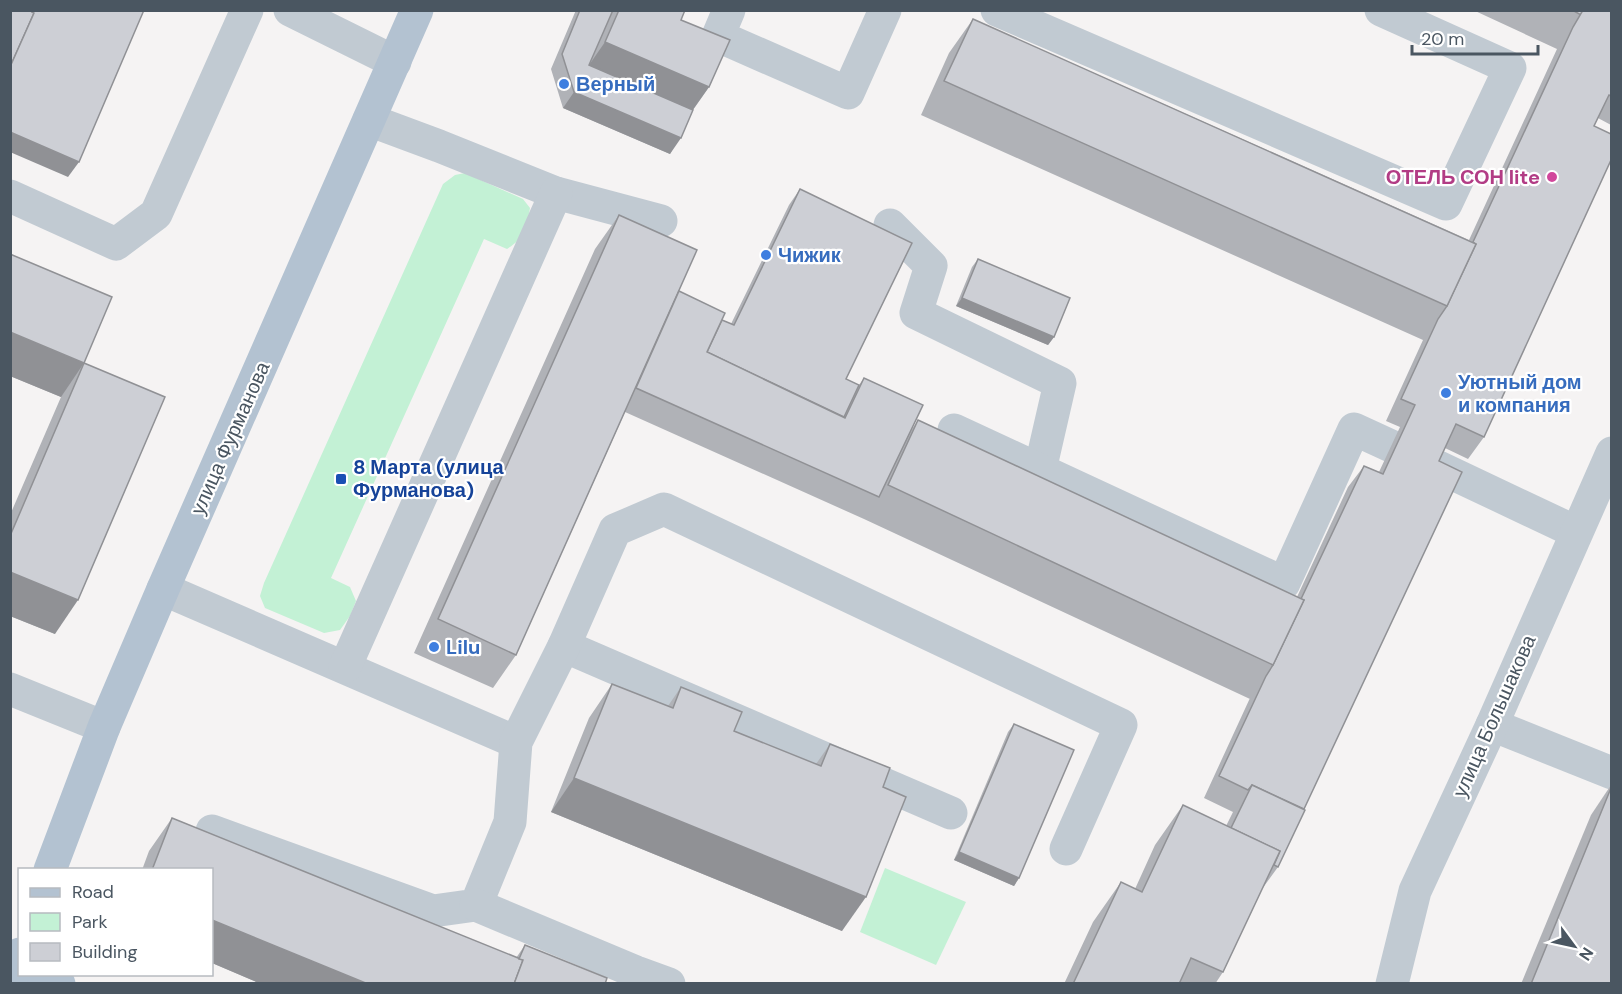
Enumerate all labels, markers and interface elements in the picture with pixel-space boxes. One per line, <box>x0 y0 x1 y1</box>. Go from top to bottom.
scale bar <box>1412 18 1538 56</box>
text: 20 m <box>1421 27 1464 51</box>
place label: Верный <box>576 71 655 97</box>
marker: Верный <box>557 77 571 91</box>
place label: ОТЕЛЬ СОН lite <box>1386 164 1540 190</box>
marker: ОТЕЛЬ СОН lite <box>1545 170 1559 184</box>
place label: Чижик <box>778 242 842 268</box>
marker: Чижик <box>759 248 773 262</box>
street label: улица Фурманова <box>185 357 276 519</box>
place label: Уютный дом и компания <box>1458 369 1582 418</box>
marker: Уютный дом и компания <box>1439 386 1453 400</box>
place label: 8 Марта (улица Фурманова) <box>353 454 504 503</box>
marker: 8 Марта (улица Фурманова) <box>334 472 348 486</box>
street label: улица Большакова <box>1447 630 1542 801</box>
place label: Lilu <box>446 634 480 660</box>
marker: Lilu <box>427 640 441 654</box>
legend <box>18 868 213 976</box>
text: Road <box>72 880 114 904</box>
text: Park <box>72 910 108 934</box>
north arrow <box>1544 916 1604 976</box>
text: Building <box>72 940 137 964</box>
text: N <box>1574 943 1598 965</box>

